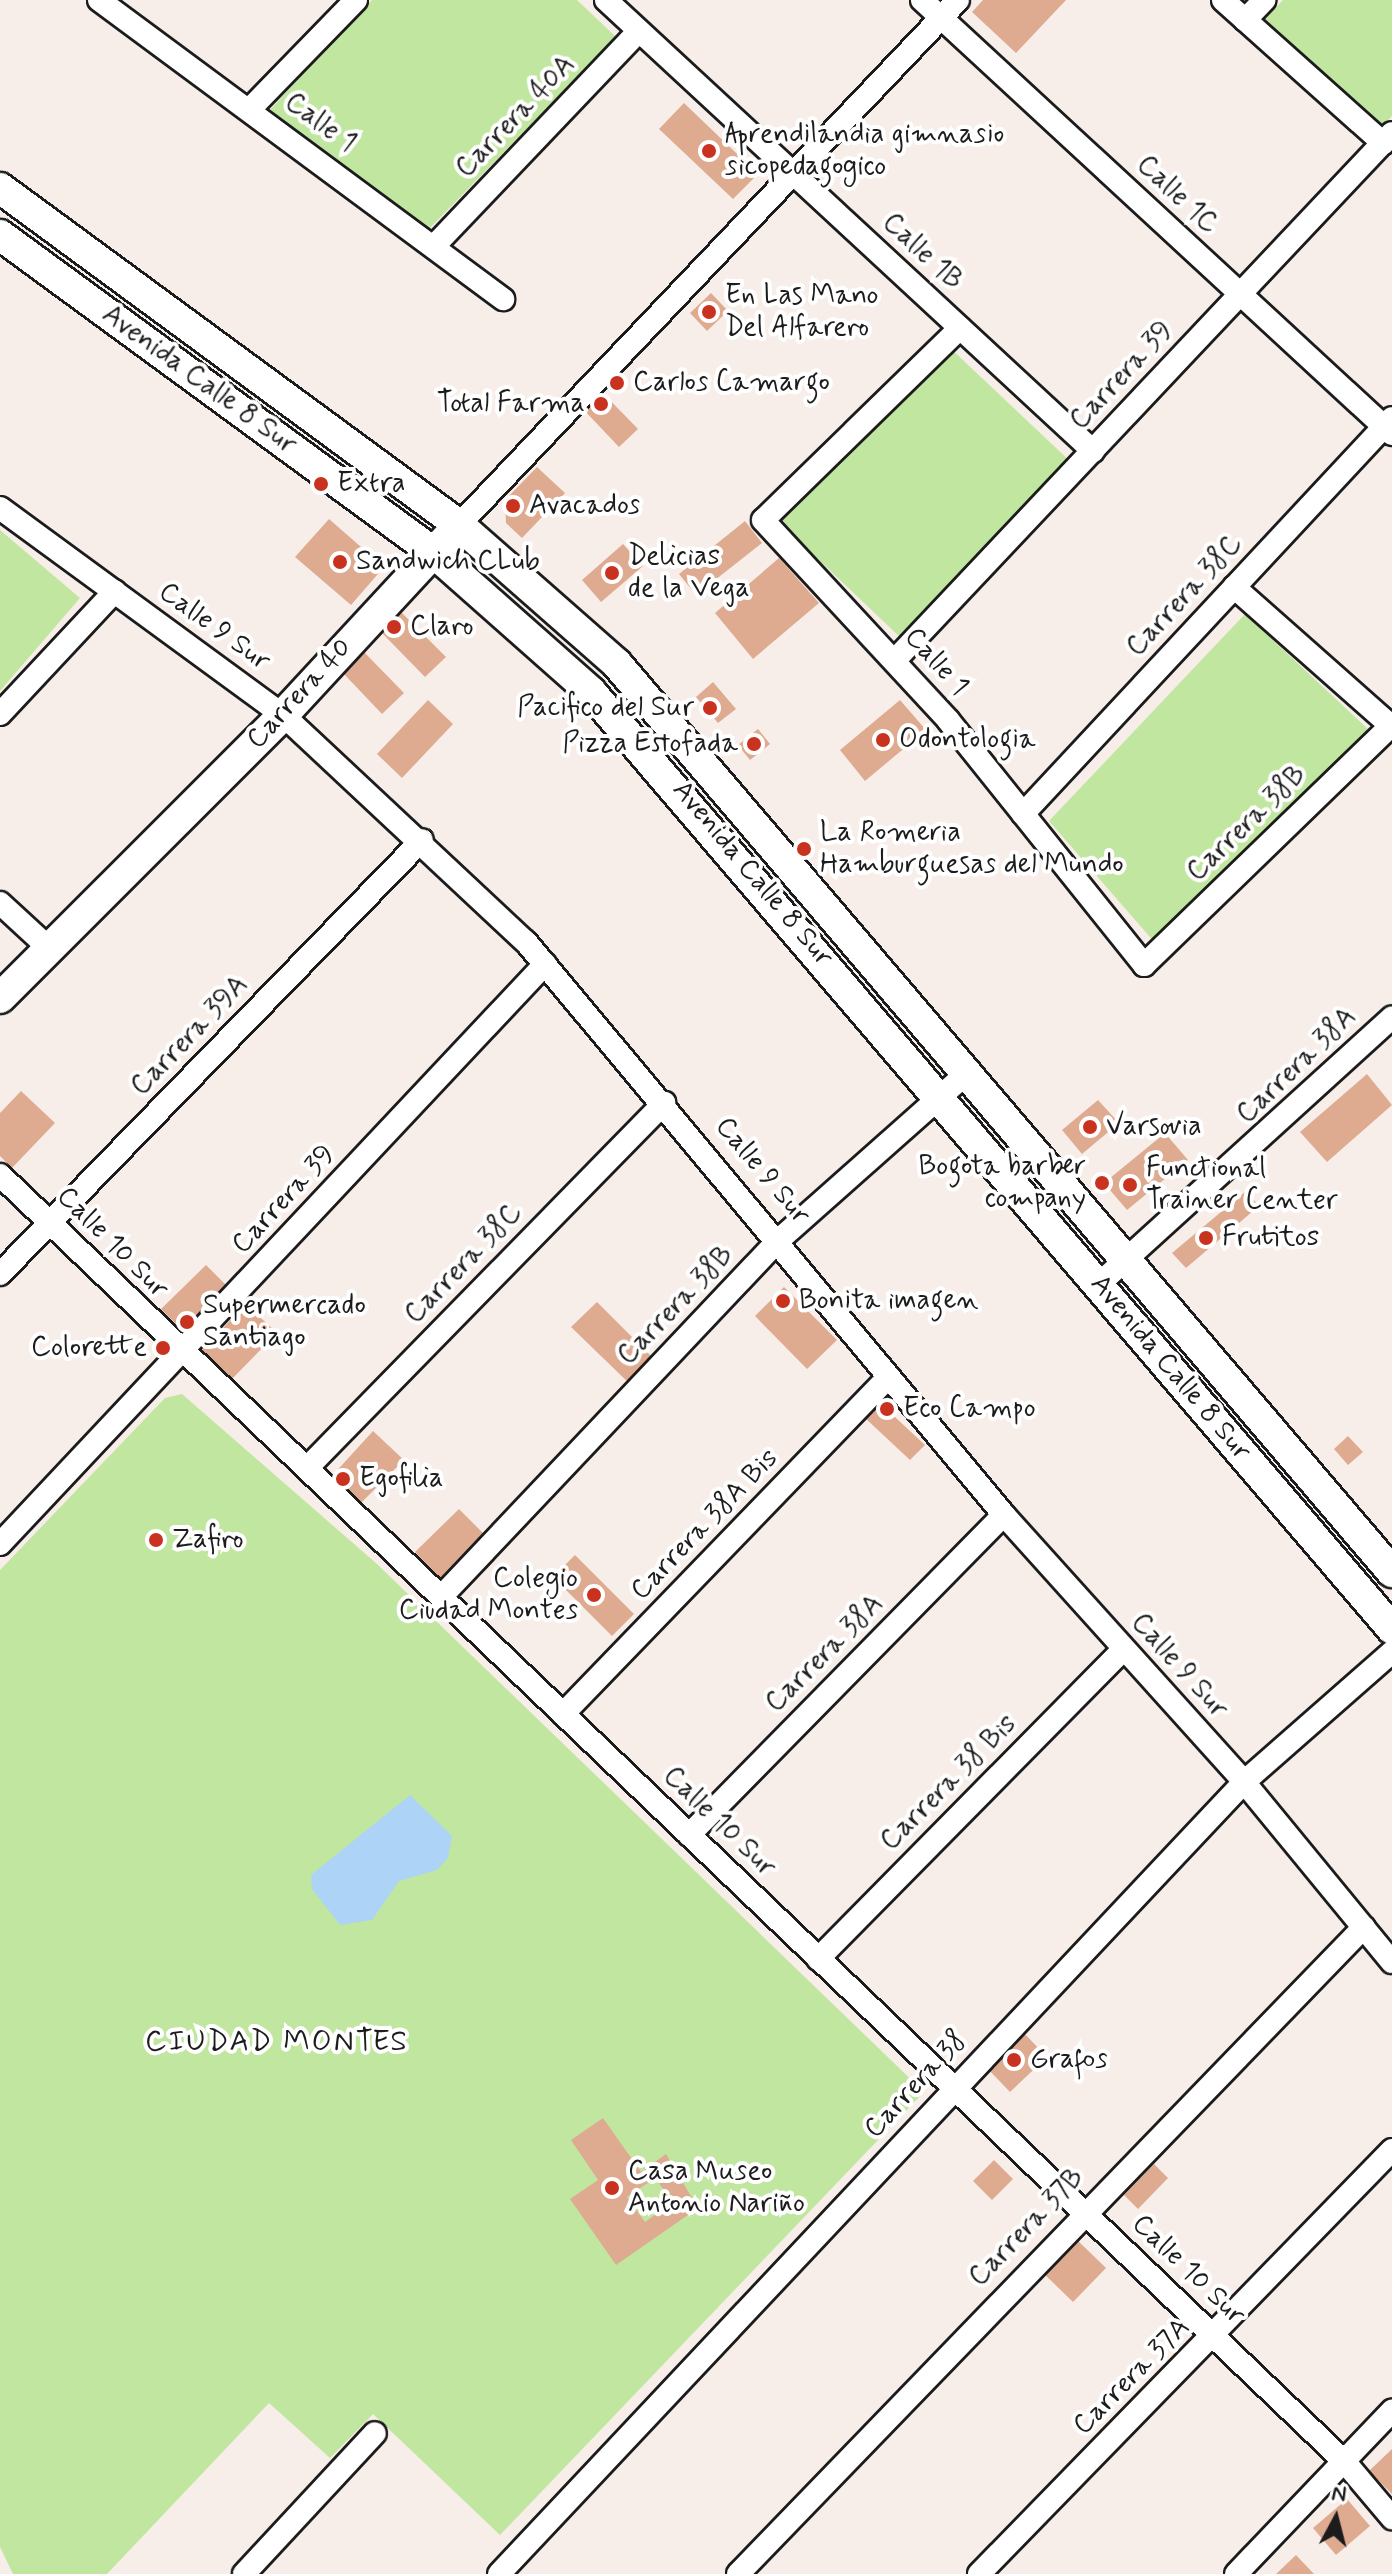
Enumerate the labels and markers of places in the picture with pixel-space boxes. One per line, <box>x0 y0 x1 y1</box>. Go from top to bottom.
place label: Aprendilandia gimnasio sicopedagogico <box>725 118 1003 184</box>
marker: Aprendilandia gimnasio sicopedagogico <box>700 142 718 160</box>
place label: En Las Mano Del Alfarero <box>725 279 880 345</box>
marker: En Las Mano Del Alfarero <box>700 303 718 321</box>
place label: Carlos Camargo <box>633 366 827 400</box>
marker: Carlos Camargo <box>608 374 626 392</box>
place label: Total Farma <box>441 387 585 421</box>
marker: Total Farma <box>592 395 610 413</box>
place label: Extra <box>337 467 405 501</box>
marker: Extra <box>312 475 330 493</box>
place label: Avacados <box>529 489 640 523</box>
marker: Avacados <box>504 497 522 515</box>
place label: Delicias de la Vega <box>628 540 748 606</box>
place label: Sandwich CLub <box>356 545 540 579</box>
marker: Sandwich CLub <box>331 553 349 571</box>
marker: Delicias de la Vega <box>603 564 621 582</box>
place label: Claro <box>410 610 473 644</box>
marker: Claro <box>385 618 403 636</box>
place label: Pacifico del Sur <box>519 691 694 725</box>
marker: Pacifico del Sur <box>701 699 719 717</box>
place label: Odontologia <box>899 723 1036 757</box>
place label: Pizza Estofada <box>562 727 738 761</box>
marker: Odontologia <box>874 731 892 749</box>
marker: Pizza Estofada <box>745 735 763 753</box>
place label: La Romeria Hamburguesas del Mundo <box>820 816 1124 882</box>
marker: La Romeria Hamburguesas del Mundo <box>795 840 813 858</box>
place label: Varsovia <box>1106 1110 1202 1144</box>
marker: Varsovia <box>1081 1118 1099 1136</box>
place label: Bogota barber company <box>919 1150 1086 1216</box>
place label: Functional Trainer Center <box>1146 1152 1332 1218</box>
marker: Bogota barber company <box>1093 1174 1111 1192</box>
marker: Functional Trainer Center <box>1121 1176 1139 1194</box>
place label: Frutitos <box>1222 1221 1319 1255</box>
marker: Frutitos <box>1197 1229 1215 1247</box>
place label: Bonita imagen <box>799 1284 979 1318</box>
place label: Supermercado Santiago <box>203 1289 366 1355</box>
marker: Bonita imagen <box>774 1292 792 1310</box>
marker: Supermercado Santiago <box>178 1313 196 1331</box>
place label: Colorette <box>31 1331 147 1365</box>
marker: Colorette <box>154 1339 172 1357</box>
place label: Eco Campo <box>903 1392 1032 1426</box>
marker: Eco Campo <box>878 1400 896 1418</box>
place label: Egofilia <box>359 1462 443 1496</box>
marker: Egofilia <box>334 1470 352 1488</box>
place label: Zafiro <box>172 1523 244 1557</box>
marker: Zafiro <box>147 1531 165 1549</box>
place label: Colegio Ciudad Montes <box>399 1562 578 1628</box>
marker: Colegio Ciudad Montes <box>585 1586 603 1604</box>
place label: Grafos <box>1030 2043 1108 2077</box>
marker: Grafos <box>1005 2051 1023 2069</box>
place label: Casa Museo Antonio Nariño <box>628 2155 807 2221</box>
marker: Casa Museo Antonio Nariño <box>603 2179 621 2197</box>

